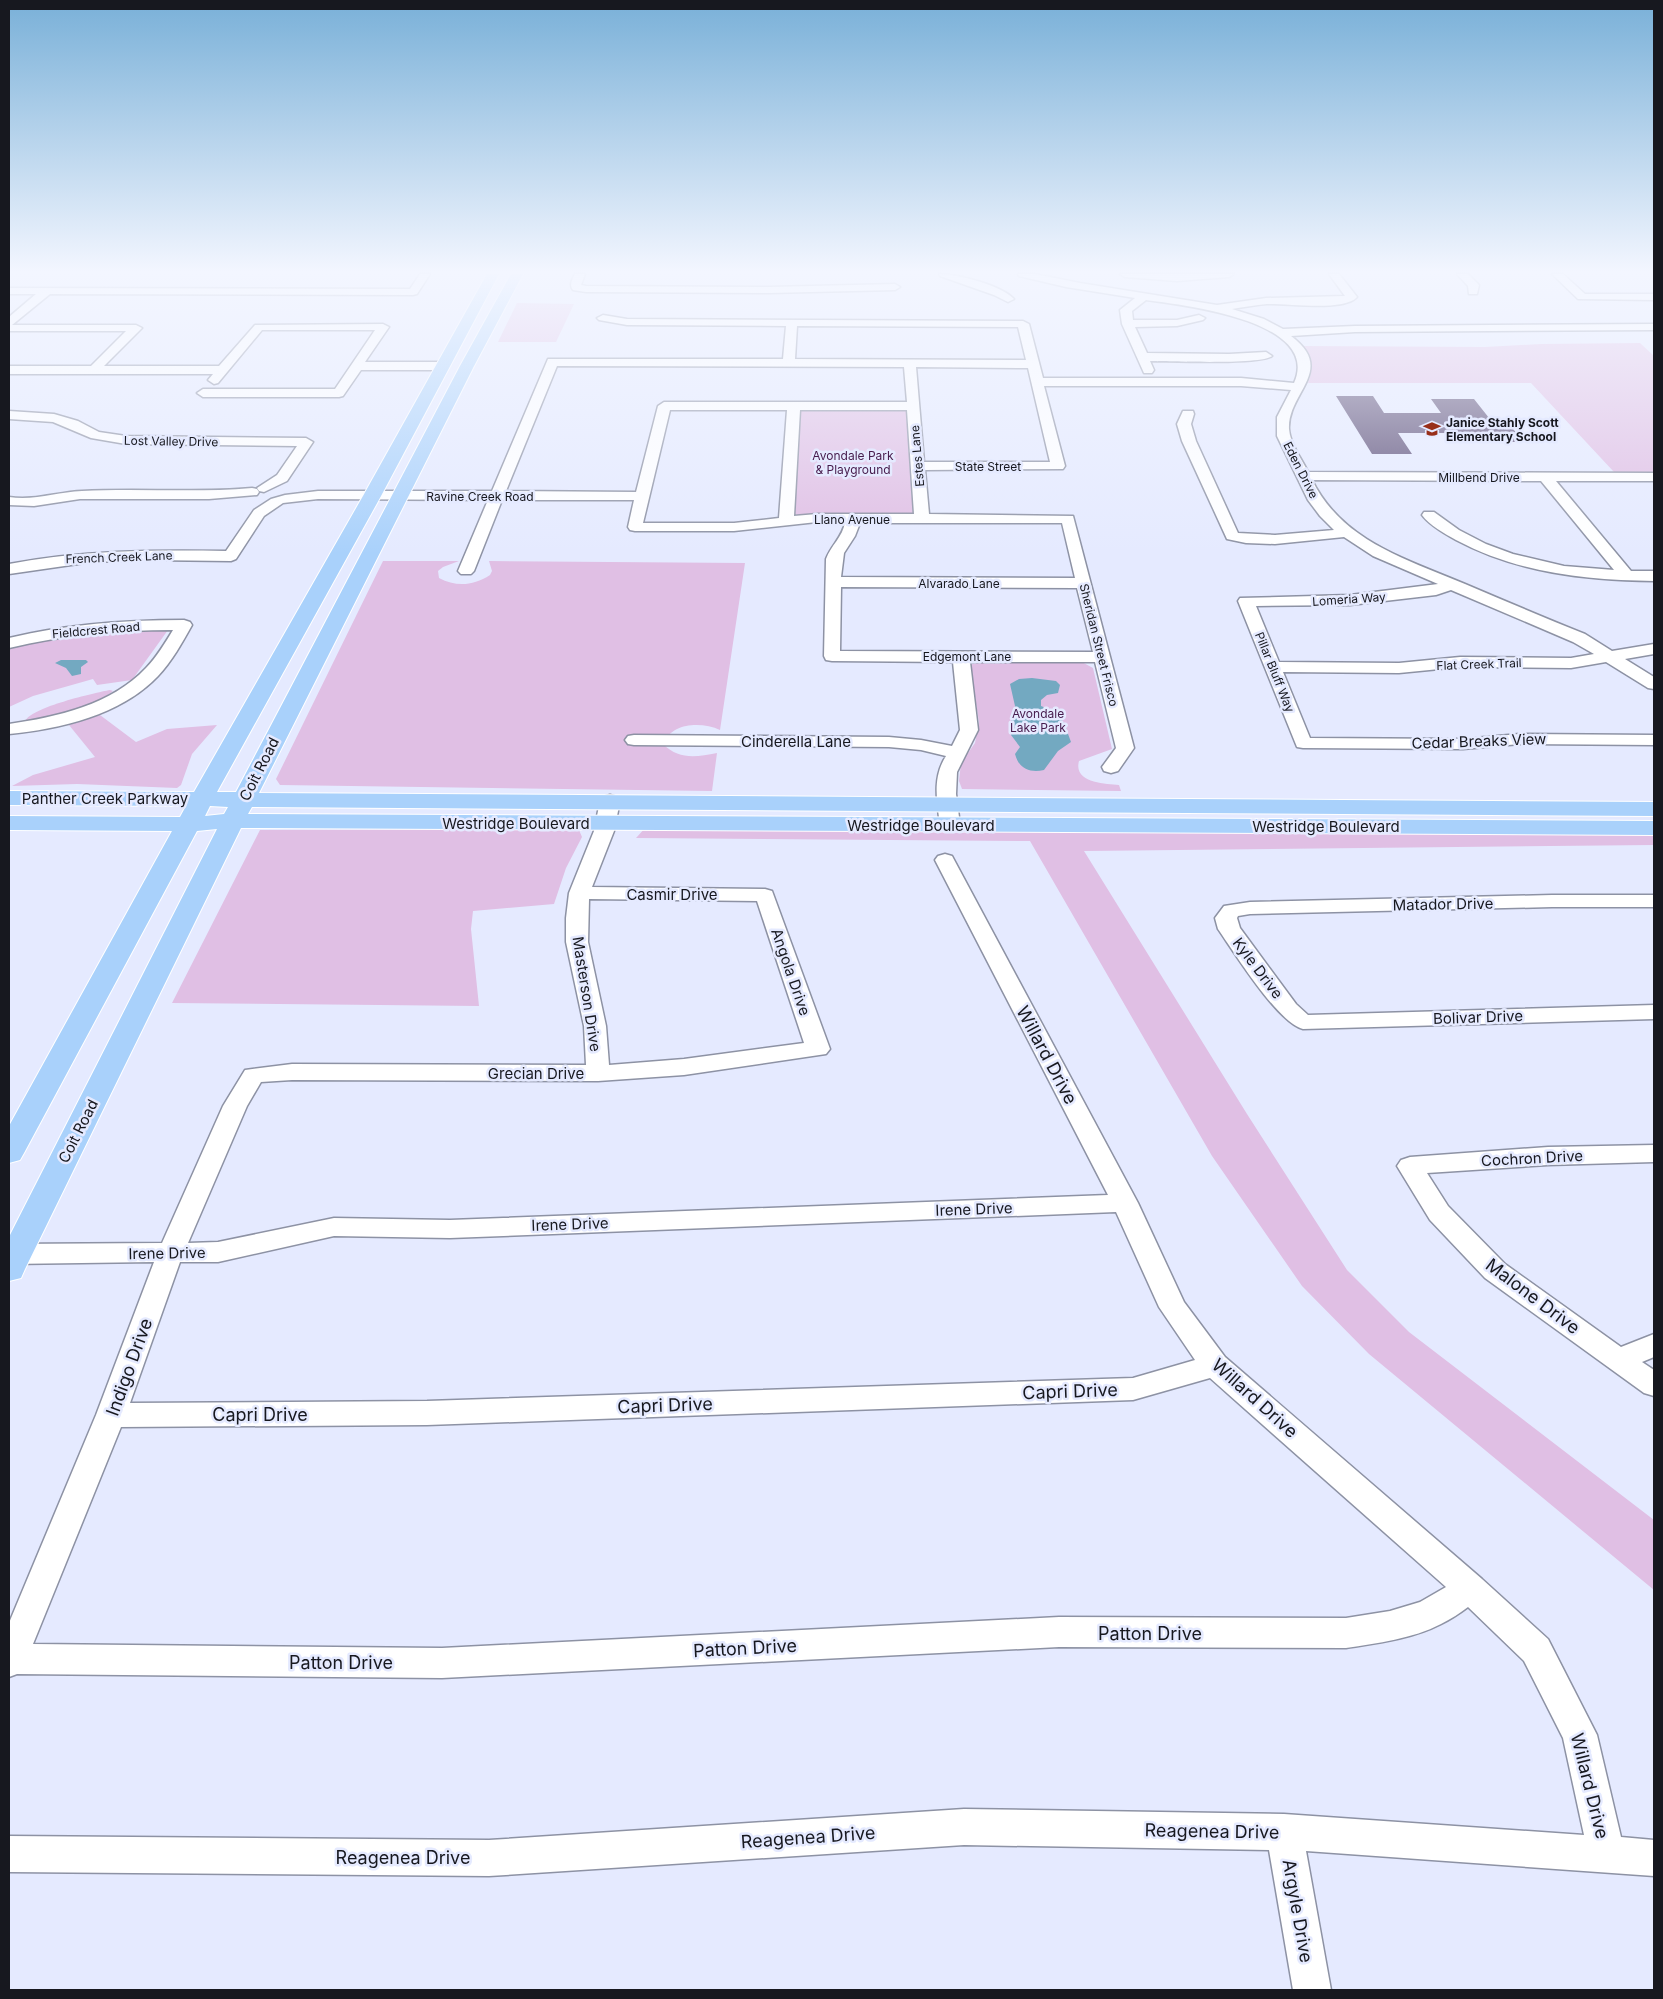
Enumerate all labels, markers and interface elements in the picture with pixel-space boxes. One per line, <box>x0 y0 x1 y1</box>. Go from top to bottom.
place label: Janice Stahly Scott Elementary School <box>1446 415 1559 444</box>
school or university icon: Janice Stahly Scott Elementary School <box>1422 419 1442 439</box>
street label: Estes Lane <box>907 425 927 487</box>
street label: Lost Valley Drive <box>124 433 218 449</box>
street label: Eden Drive <box>1280 439 1322 501</box>
park label: Avondale Park & Playground <box>812 448 894 477</box>
street label: State Street <box>955 459 1021 474</box>
street label: Millbend Drive <box>1438 470 1520 485</box>
street label: Ravine Creek Road <box>426 489 534 504</box>
street label: Llano Avenue <box>814 512 890 527</box>
street label: French Creek Lane <box>65 548 173 566</box>
street label: Alvarado Lane <box>918 576 1000 591</box>
street label: Sheridan Street Frisco <box>1076 582 1122 708</box>
street label: Lomeria Way <box>1312 589 1387 609</box>
street label: Fieldcrest Road <box>52 619 140 641</box>
street label: Pillar Bluff Way <box>1252 630 1298 715</box>
street label: Edgemont Lane <box>923 649 1011 664</box>
street label: Flat Creek Trail <box>1436 655 1522 673</box>
park label: Avondale Lake Park <box>1010 706 1066 735</box>
street label: Cedar Breaks View <box>1411 729 1547 753</box>
street label: Cinderella Lane <box>741 732 851 751</box>
street label: Coit Road <box>235 734 283 804</box>
street label: Panther Creek Parkway <box>22 789 189 808</box>
street label: Westridge Boulevard <box>442 814 590 833</box>
street label: Westridge Boulevard <box>847 816 995 835</box>
street label: Westridge Boulevard <box>1252 817 1400 836</box>
street label: Casmir Drive <box>626 885 718 904</box>
street label: Matador Drive <box>1393 894 1493 914</box>
street label: Angola Drive <box>767 926 815 1018</box>
street label: Kyle Drive <box>1229 934 1287 1002</box>
street label: Masterson Drive <box>569 935 605 1053</box>
street label: Willard Drive <box>1012 1002 1082 1108</box>
street label: Bolivar Drive <box>1433 1006 1523 1028</box>
street label: Grecian Drive <box>488 1064 584 1083</box>
street label: Coit Road <box>54 1096 102 1166</box>
street label: Cochron Drive <box>1481 1146 1583 1170</box>
street label: Irene Drive <box>935 1198 1013 1220</box>
street label: Irene Drive <box>531 1213 609 1235</box>
street label: Irene Drive <box>128 1243 206 1263</box>
street label: Malone Drive <box>1482 1254 1584 1338</box>
street label: Indigo Drive <box>102 1315 156 1419</box>
street label: Willard Drive <box>1208 1354 1302 1442</box>
street label: Capri Drive <box>1022 1379 1118 1403</box>
street label: Capri Drive <box>617 1393 713 1417</box>
street label: Capri Drive <box>212 1404 308 1425</box>
street label: Patton Drive <box>1098 1623 1202 1644</box>
street label: Patton Drive <box>693 1635 797 1661</box>
street label: Patton Drive <box>289 1652 393 1673</box>
street label: Willard Drive <box>1567 1731 1613 1841</box>
street label: Reagenea Drive <box>1144 1819 1280 1843</box>
street label: Reagenea Drive <box>740 1822 876 1852</box>
street label: Reagenea Drive <box>336 1847 470 1868</box>
street label: Argyle Drive <box>1279 1858 1317 1964</box>

